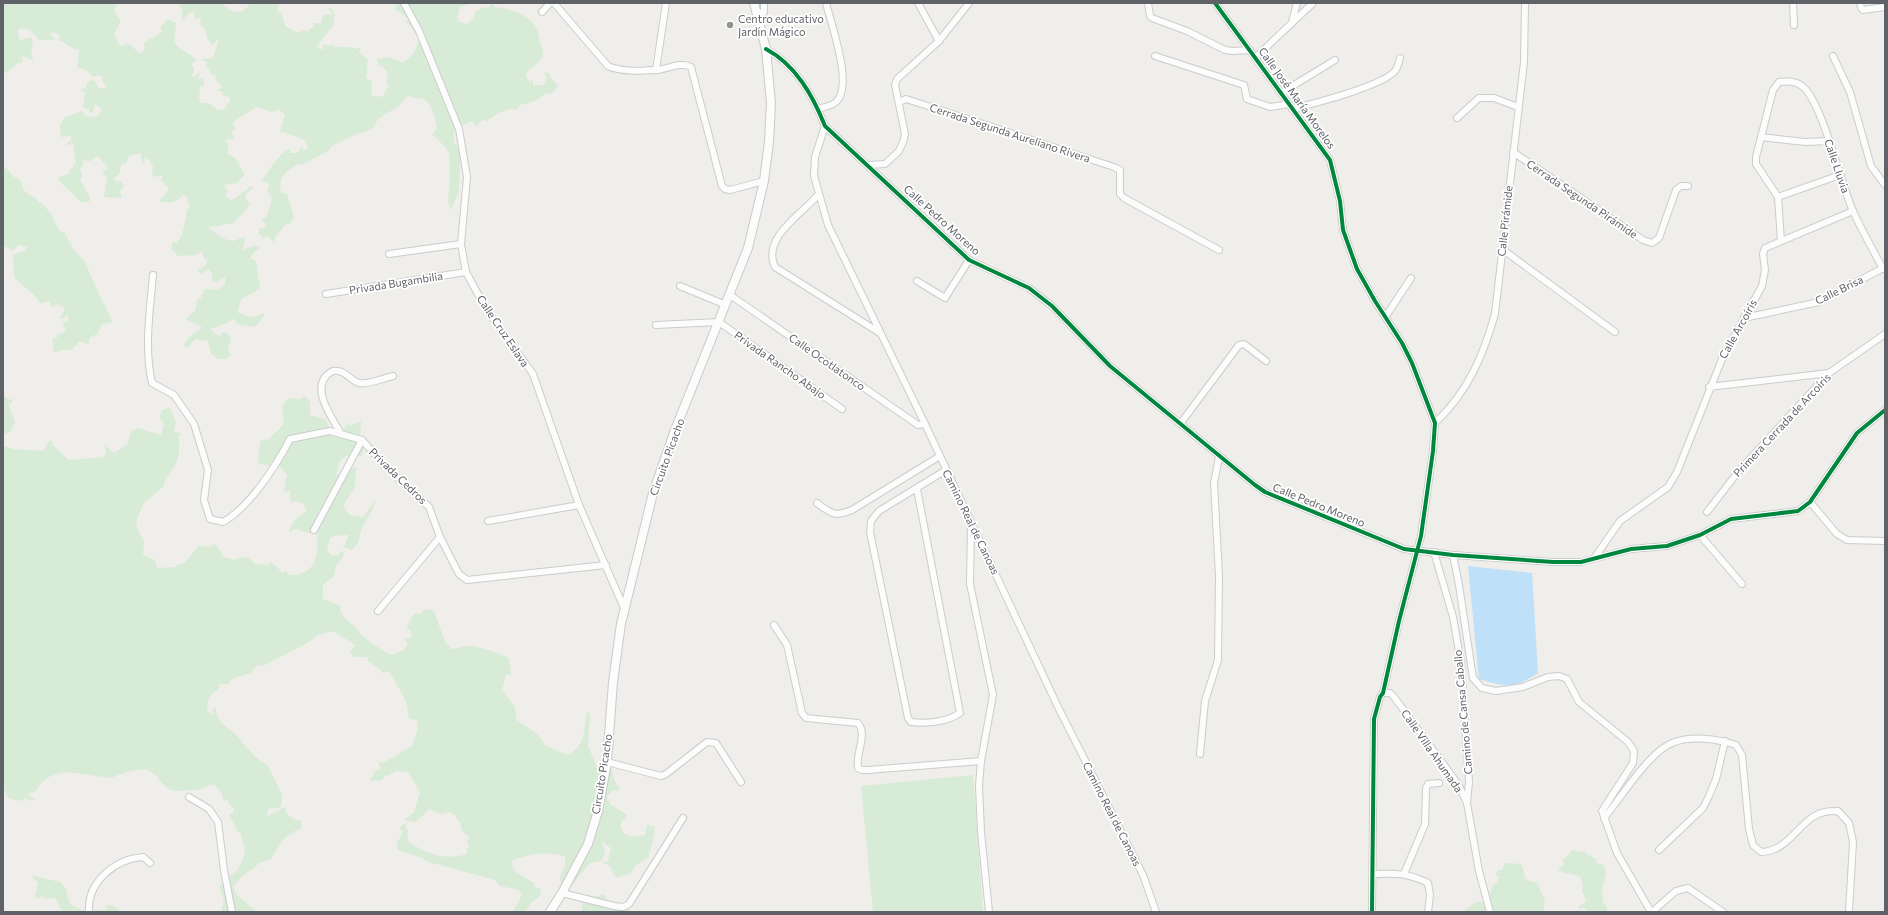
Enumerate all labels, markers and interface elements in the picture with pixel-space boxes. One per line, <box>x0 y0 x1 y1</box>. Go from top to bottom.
place label: Centro educativo Jardín Mágico <box>738 12 824 39</box>
marker: Centro educativo Jardín Mágico <box>725 20 735 30</box>
street label: Calle José María Morelos <box>1255 45 1339 151</box>
street label: Cerrada Segunda Aureliano Rivera <box>928 100 1092 165</box>
street label: Calle Lluvia <box>1822 137 1853 195</box>
street label: Cerrada Segunda Pirámide <box>1524 157 1640 241</box>
street label: Calle Pedro Moreno <box>901 182 984 258</box>
street label: Calle Pirámide <box>1494 185 1515 257</box>
street label: Privada Bugambilia <box>348 269 444 296</box>
street label: Calle Brisa <box>1813 272 1865 307</box>
street label: Calle Cruz Eslava <box>475 292 532 369</box>
street label: Calle Arcoíris <box>1716 297 1759 361</box>
street label: Privada Rancho Abajo <box>732 328 829 401</box>
street label: Calle Ocotlatonco <box>787 330 868 393</box>
street label: Primera Cerrada de Arcoíris <box>1730 370 1833 479</box>
street label: Circuito Picacho <box>647 416 687 497</box>
street label: Privada Cedros <box>367 445 430 506</box>
street label: Camino Real de Canoas <box>940 467 1003 576</box>
street label: Calle Pedro Moreno <box>1271 480 1368 529</box>
street label: Camino de Cansa Caballo <box>1451 649 1474 775</box>
street label: Calle Villa Ahumada <box>1399 707 1466 795</box>
street label: Circuito Picacho <box>589 732 614 815</box>
street label: Camino Real de Canoas <box>1080 759 1144 868</box>

